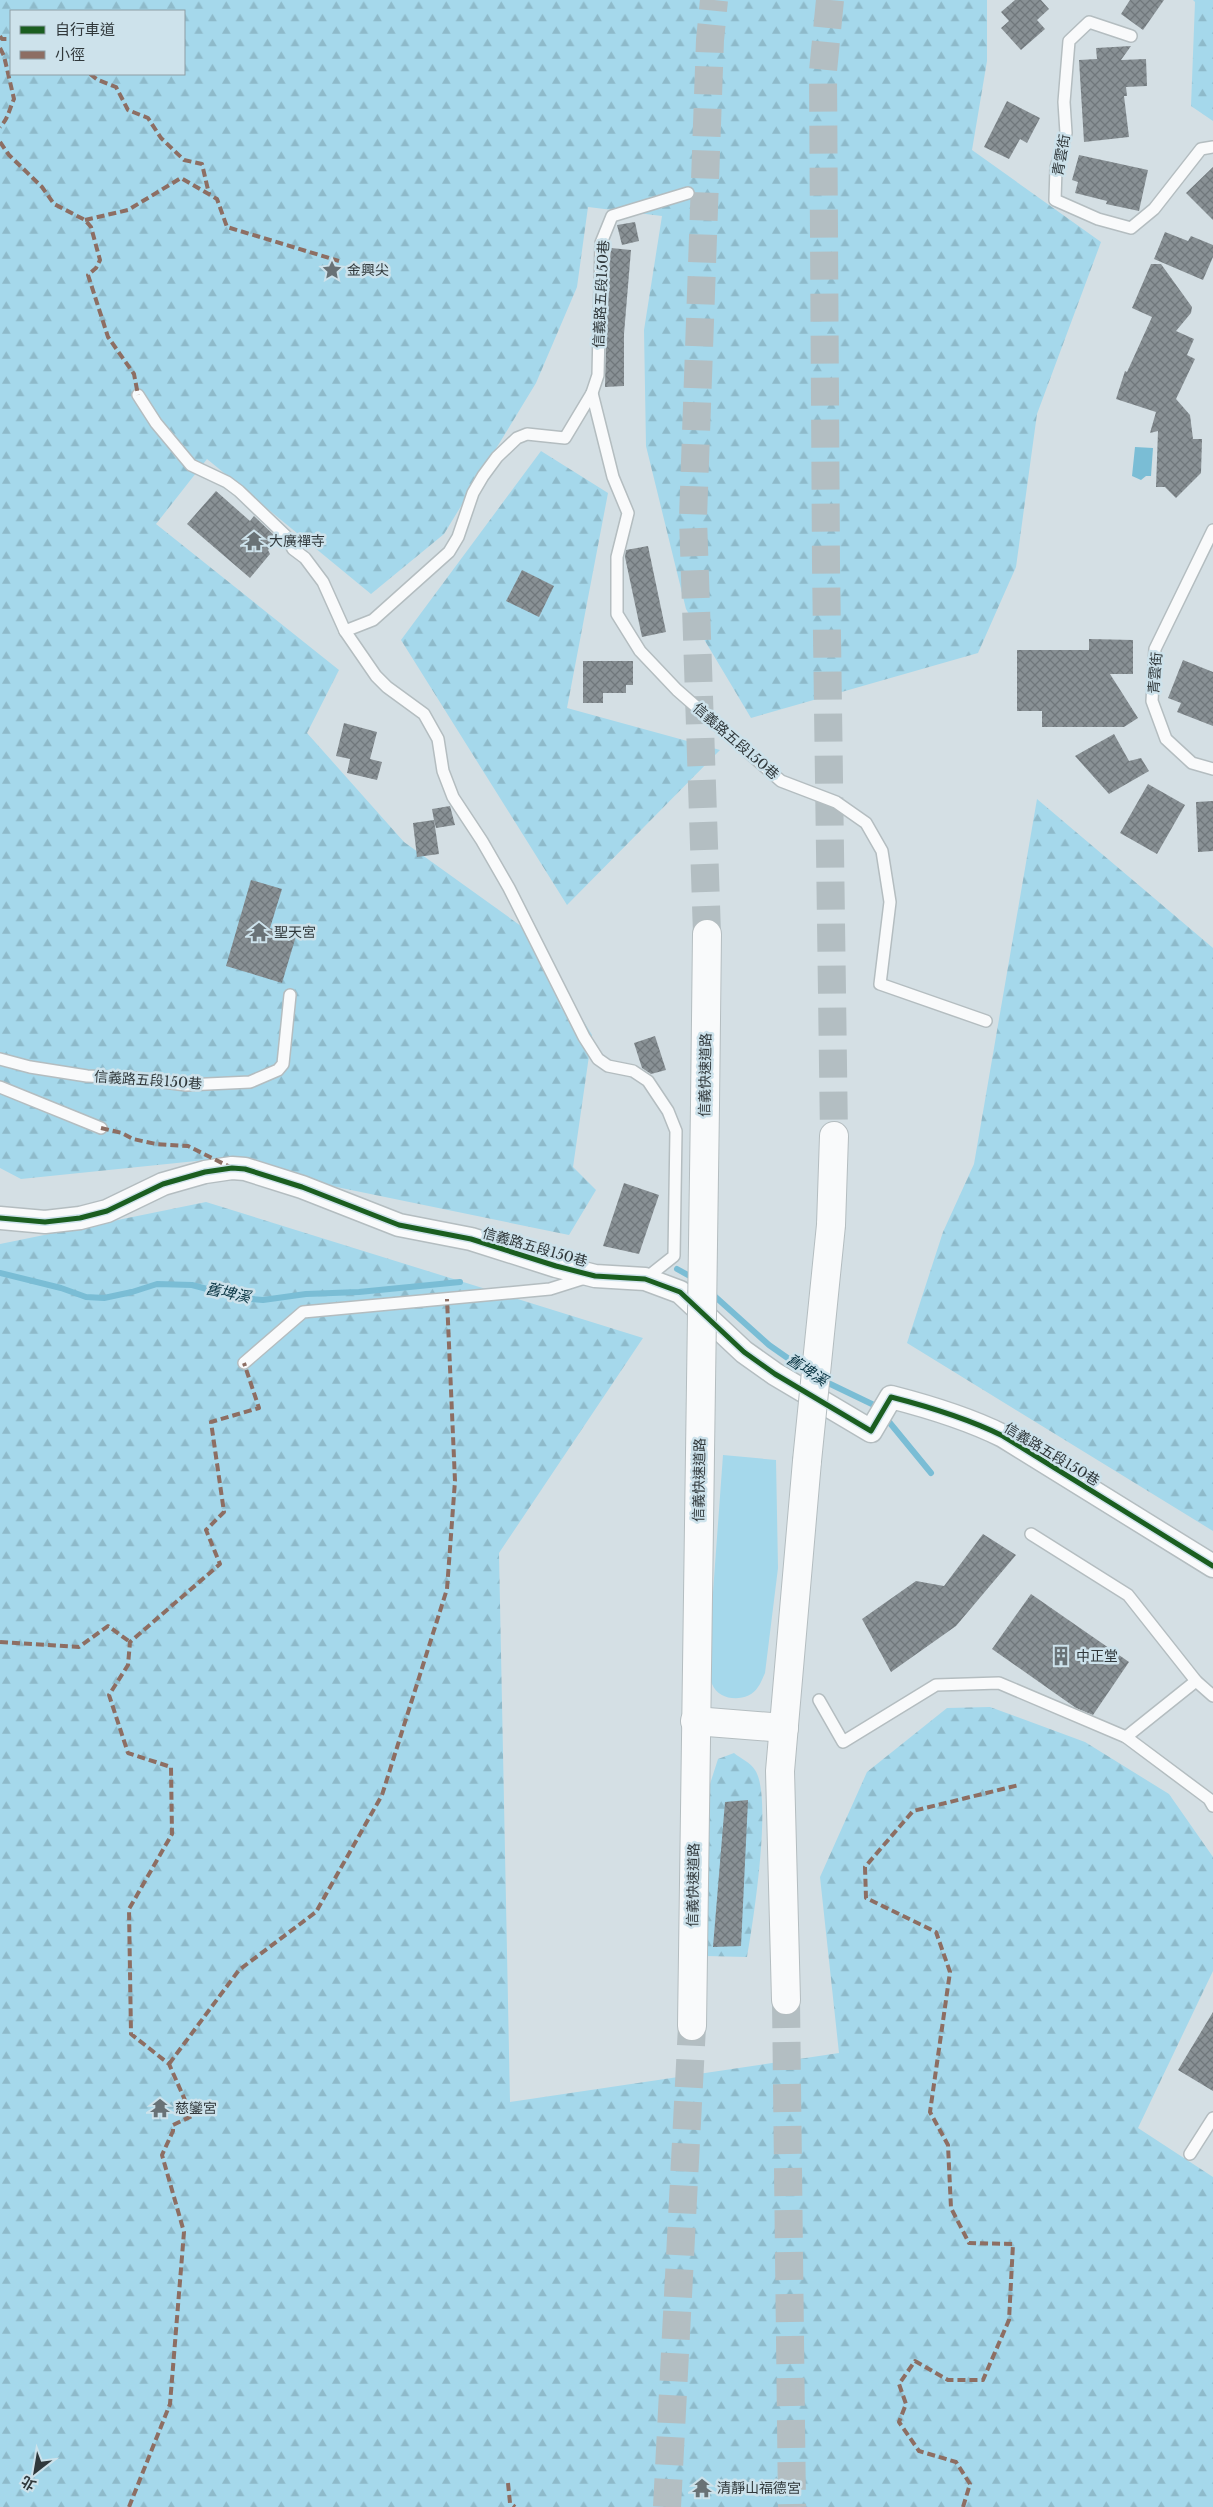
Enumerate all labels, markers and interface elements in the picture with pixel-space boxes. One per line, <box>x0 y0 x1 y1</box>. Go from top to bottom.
legend <box>10 10 185 75</box>
text: 自行車道 <box>55 20 115 39</box>
text: 小徑 <box>55 45 85 64</box>
street label: 青雲街 <box>1048 133 1074 177</box>
street label: 信義路五段150巷 <box>589 240 613 348</box>
place icon: 金興尖 <box>321 259 343 281</box>
place label: 金興尖 <box>347 261 389 279</box>
temple icon: 大廣禪寺 <box>243 530 265 552</box>
place label: 大廣禪寺 <box>269 532 325 550</box>
street label: 青雲街 <box>1144 651 1166 695</box>
street label: 信義路五段150巷 <box>689 699 783 783</box>
temple icon: 聖天宮 <box>248 921 270 943</box>
place label: 聖天宮 <box>274 923 316 941</box>
street label: 信義快速道路 <box>695 1033 715 1117</box>
street label: 信義路五段150巷 <box>93 1067 203 1093</box>
street label: 信義路五段150巷 <box>481 1223 589 1271</box>
water label: 舊埤溪 <box>204 1279 254 1307</box>
water label: 舊埤溪 <box>783 1349 833 1391</box>
street label: 信義路五段150巷 <box>1001 1418 1103 1490</box>
street label: 信義快速道路 <box>689 1438 709 1522</box>
building icon: 中正堂 <box>1050 1645 1072 1667</box>
place label: 中正堂 <box>1076 1647 1118 1665</box>
street label: 信義快速道路 <box>683 1843 703 1927</box>
temple icon: 慈鑾宮 <box>149 2097 171 2119</box>
place label: 慈鑾宮 <box>175 2099 217 2117</box>
north arrow <box>10 2447 60 2497</box>
text: 北 <box>18 2472 39 2494</box>
temple icon: 清靜山福德宮 <box>691 2477 713 2499</box>
place label: 清靜山福德宮 <box>717 2479 801 2497</box>

